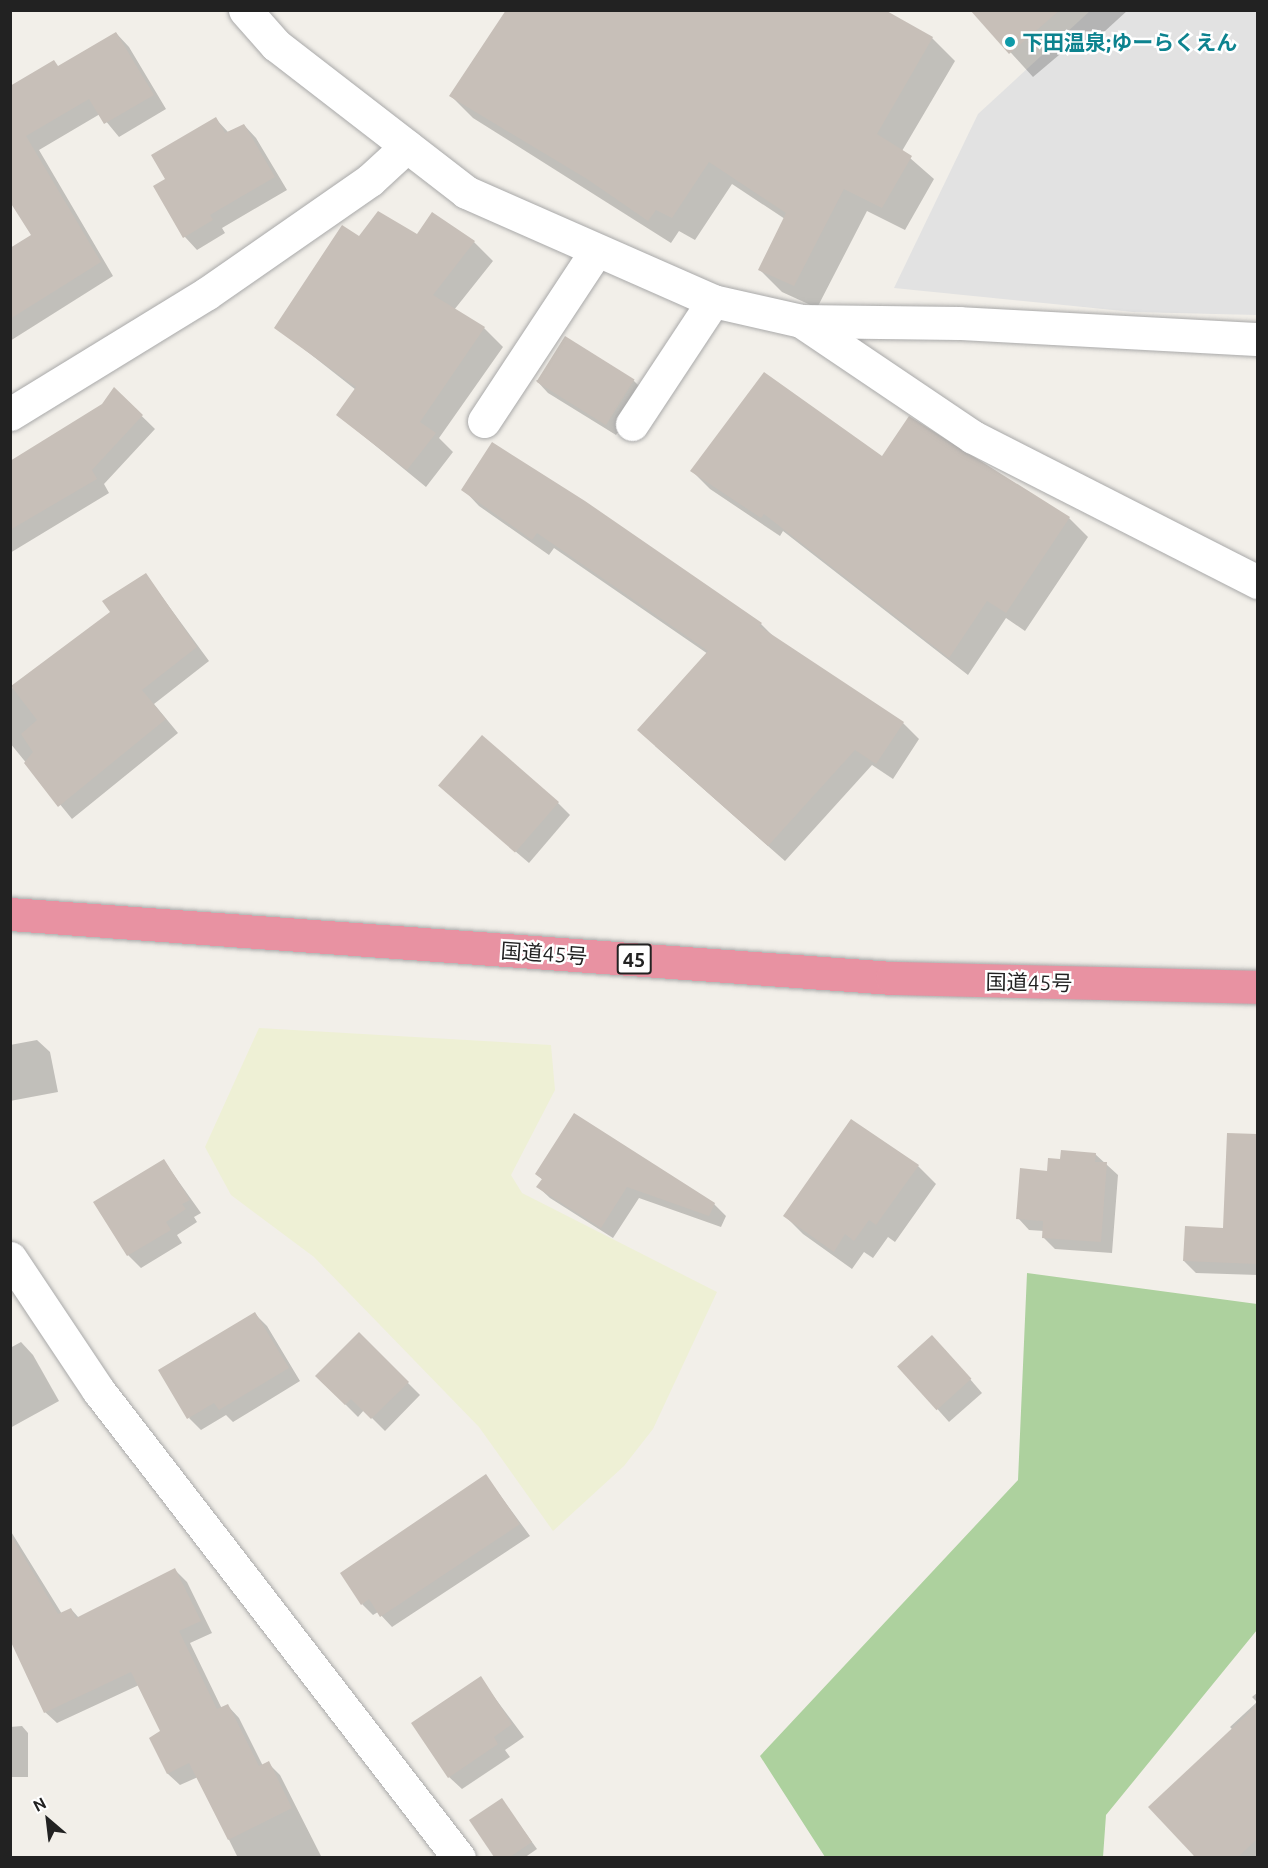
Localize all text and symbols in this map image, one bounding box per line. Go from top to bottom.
place label: 下田温泉;ゆーらくえん [1022,29,1237,55]
marker: 下田温泉;ゆーらくえん [1003,35,1017,49]
street label: 国道45号 [500,937,588,969]
road number: 45 [616,942,652,976]
street label: 国道45号 [985,969,1073,995]
north arrow [18,1790,78,1850]
text: N [30,1793,49,1815]

